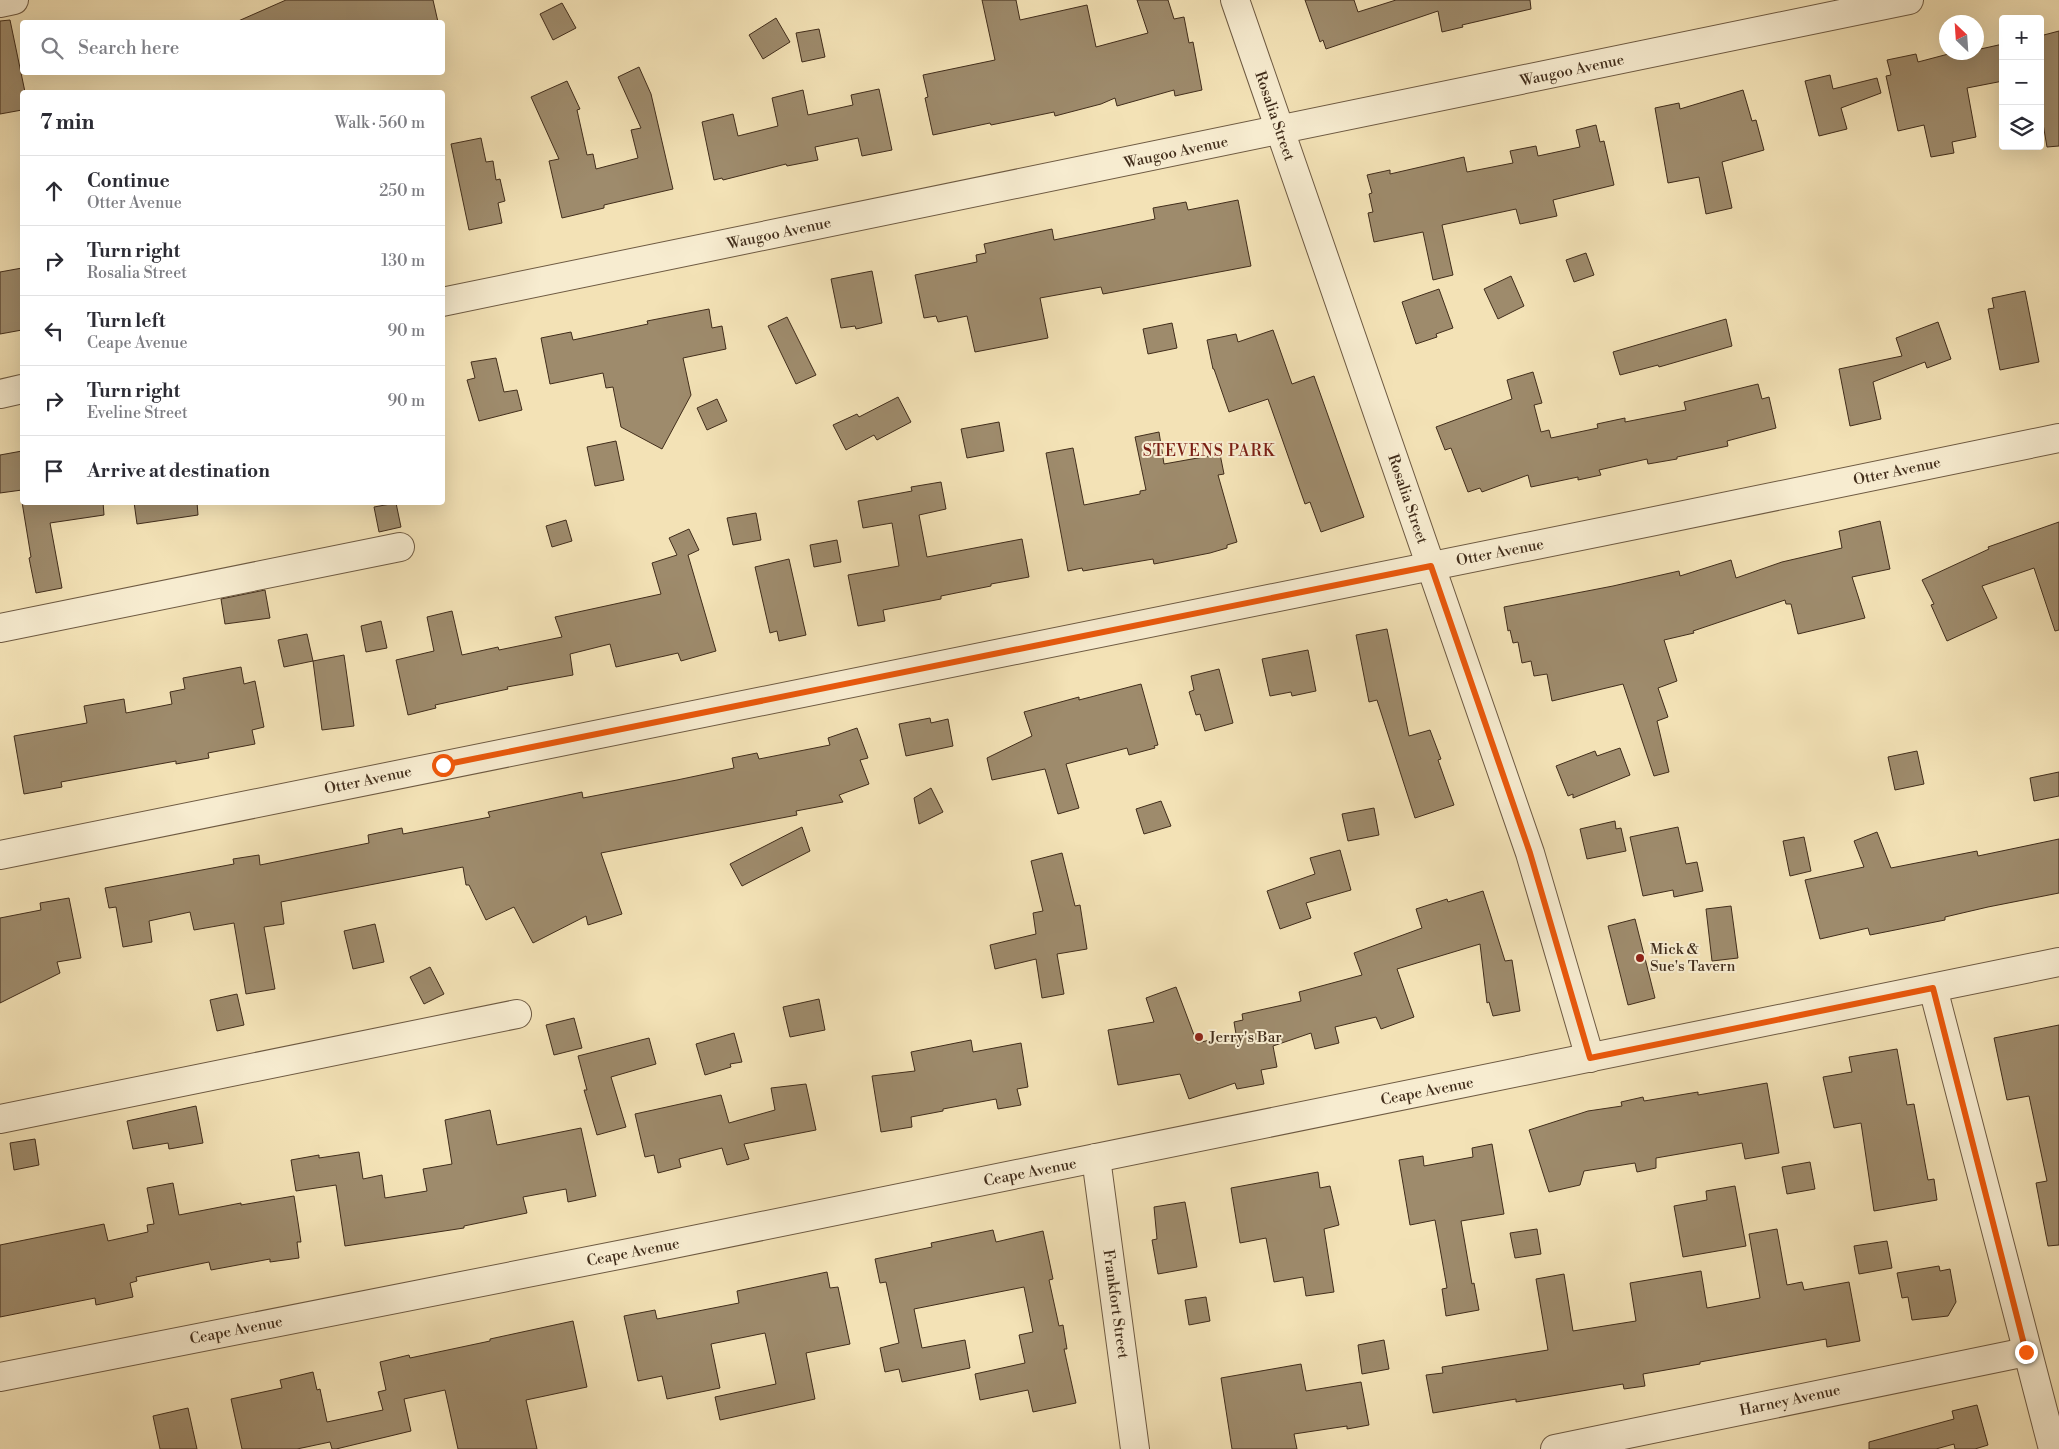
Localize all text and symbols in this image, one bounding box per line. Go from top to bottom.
north arrow [1939,15,1984,60]
map controls [1999,15,2044,150]
button: + [1999,15,2044,60]
search box [20,20,445,75]
icon: search [38,34,66,62]
text: Search here [78,36,179,60]
street label: Waugoo Avenue [1517,50,1626,91]
button: − [1999,60,2044,105]
street label: Rosalia Street [1250,69,1299,164]
button: layers [1999,105,2044,150]
text: 7 min [40,110,94,136]
text: Walk · 560 m [335,113,425,133]
street label: Waugoo Avenue [1121,132,1230,173]
text: Continue [87,169,170,193]
icon: ahead [40,177,68,205]
text: 250 m [379,181,425,201]
text: Otter Avenue [87,193,182,213]
street label: Waugoo Avenue [724,213,833,254]
text: Turn right [87,239,180,263]
icon: right [40,247,68,275]
text: 130 m [381,251,425,271]
text: Rosalia Street [87,263,187,283]
text: Turn left [87,309,166,333]
icon: left [40,317,68,345]
text: 90 m [387,321,425,341]
text: Ceape Avenue [87,333,188,353]
text: Turn right [87,379,180,403]
icon: right [40,387,68,415]
text: 90 m [387,391,425,411]
text: Eveline Street [87,403,188,423]
district label: STEVENS PARK [1143,441,1276,461]
street label: Rosalia Street [1383,452,1432,547]
street label: Otter Avenue [1852,453,1943,490]
icon: arrive [40,457,68,485]
text: Arrive at destination [87,459,270,483]
street label: Otter Avenue [1455,535,1546,570]
route start [432,754,455,777]
street label: Otter Avenue [323,762,414,799]
place label: Mick & Sue's Tavern [1650,940,1735,976]
marker: Mick & Sue's Tavern [1634,952,1646,964]
place label: Jerry's Bar [1208,1028,1282,1047]
marker: Jerry's Bar [1193,1031,1205,1043]
street label: Ceape Avenue [1379,1073,1475,1110]
street label: Ceape Avenue [982,1154,1078,1191]
street label: Ceape Avenue [585,1234,681,1271]
street label: Frankfort Street [1098,1248,1133,1361]
street label: Ceape Avenue [188,1312,284,1349]
route end [2015,1341,2038,1364]
street label: Harney Avenue [1738,1381,1842,1420]

